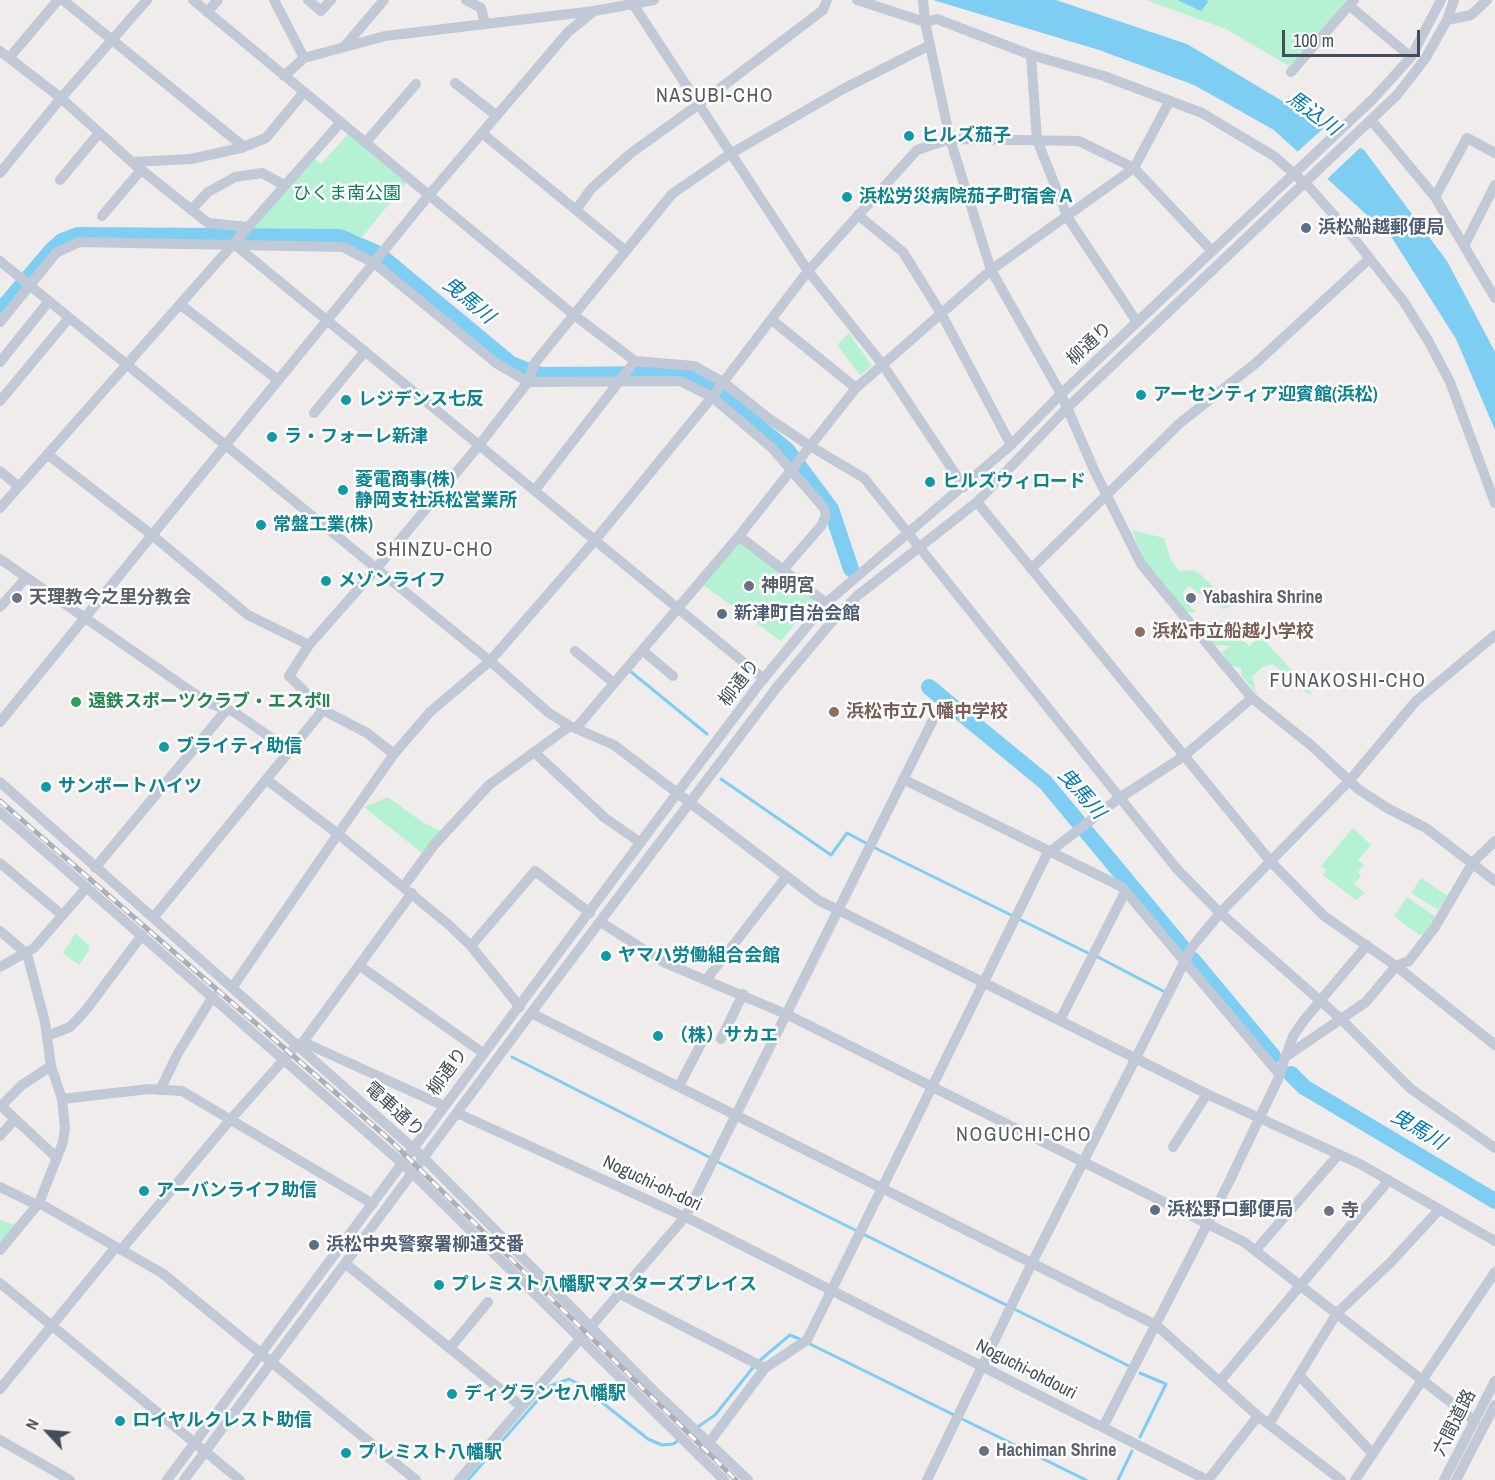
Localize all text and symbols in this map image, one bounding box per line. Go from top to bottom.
scale bar [1285,18,1423,56]
text: 100 m [1293,28,1334,53]
district label: NASUBI-CHO [656,85,774,109]
water label: 馬込川 [1282,87,1344,141]
place label: ヒルズ茄子 [921,125,1011,147]
marker: ヒルズ茄子 [902,129,916,143]
park label: ひくま南公園 [293,183,401,205]
place label: 浜松労災病院茄子町宿舎Ａ [859,186,1075,208]
marker: 浜松労災病院茄子町宿舎Ａ [840,190,854,204]
place label: 浜松船越郵便局 [1318,217,1444,239]
marker: 浜松船越郵便局 [1299,221,1313,235]
water label: 曳馬川 [437,273,499,329]
street label: 柳通り [1063,318,1117,370]
place label: アーセンティア迎賓館(浜松) [1153,384,1378,406]
marker: アーセンティア迎賓館(浜松) [1134,388,1148,402]
place label: レジデンス七反 [358,389,484,411]
marker: レジデンス七反 [339,393,353,407]
place label: ラ・フォーレ新津 [284,426,428,448]
marker: ラ・フォーレ新津 [265,430,279,444]
place label: 菱電商事(株) 静岡支社浜松営業所 [355,469,517,512]
place label: ヒルズウィロード [942,471,1086,493]
marker: ヒルズウィロード [923,475,937,489]
marker: 菱電商事(株) 静岡支社浜松営業所 [336,483,350,497]
place label: 常盤工業(株) [273,514,373,536]
marker: 常盤工業(株) [254,518,268,532]
district label: SHINZU-CHO [376,539,494,563]
place label: メゾンライフ [338,570,446,592]
marker: メゾンライフ [319,574,333,588]
place label: 神明宮 [761,575,815,597]
marker: 神明宮 [742,579,756,593]
place label: 天理教今之里分教会 [29,587,191,609]
place label: Yabashira Shrine [1203,587,1323,609]
marker: 天理教今之里分教会 [10,591,24,605]
marker: Yabashira Shrine [1184,591,1198,605]
place label: 新津町自治会館 [734,603,860,625]
marker: 新津町自治会館 [715,607,729,621]
place label: 浜松市立船越小学校 [1152,621,1314,643]
marker: 浜松市立船越小学校 [1133,625,1147,639]
street label: 柳通り [715,655,765,711]
district label: FUNAKOSHI-CHO [1269,670,1427,694]
place label: 遠鉄スポーツクラブ・エスポII [88,691,330,713]
marker: 遠鉄スポーツクラブ・エスポII [69,695,83,709]
place label: 浜松市立八幡中学校 [846,701,1008,723]
marker: 浜松市立八幡中学校 [827,705,841,719]
place label: ブライティ助信 [176,736,302,758]
marker: ブライティ助信 [157,740,171,754]
water label: 曳馬川 [1052,763,1110,825]
place label: サンポートハイツ [58,776,202,798]
marker: サンポートハイツ [39,780,53,794]
place label: ヤマハ労働組合会館 [618,945,780,967]
marker: ヤマハ労働組合会館 [599,949,613,963]
place label: （株）サカエ [670,1025,778,1047]
marker: （株）サカエ [651,1029,665,1043]
street label: 柳通り [423,1044,473,1100]
street label: 電車通り [360,1078,428,1142]
water label: 曳馬川 [1386,1104,1450,1156]
district label: NOGUCHI-CHO [956,1124,1092,1148]
street label: Noguchi-oh-dori [599,1152,705,1216]
place label: アーバンライフ助信 [156,1180,317,1202]
marker: アーバンライフ助信 [137,1184,151,1198]
place label: 浜松野口郵便局 [1167,1199,1293,1221]
place label: 寺 [1341,1200,1359,1222]
marker: 浜松野口郵便局 [1148,1203,1162,1217]
marker: 寺 [1322,1204,1336,1218]
place label: 浜松中央警察署柳通交番 [326,1234,524,1256]
marker: 浜松中央警察署柳通交番 [307,1238,321,1252]
place label: プレミスト八幡駅マスターズプレイス [451,1274,757,1296]
marker: プレミスト八幡駅マスターズプレイス [432,1278,446,1292]
street label: Noguchi-ohdouri [972,1335,1080,1405]
place label: ディグランセ八幡駅 [464,1383,626,1405]
street label: 六間道路 [1429,1386,1481,1460]
marker: ディグランセ八幡駅 [445,1387,459,1401]
north arrow [18,1402,78,1462]
place label: ロイヤルクレスト助信 [132,1410,312,1432]
marker: ロイヤルクレスト助信 [113,1414,127,1428]
text: N [20,1415,44,1433]
place label: Hachiman Shrine [996,1440,1117,1462]
place label: プレミスト八幡駅 [358,1442,502,1464]
marker: Hachiman Shrine [977,1444,991,1458]
marker: プレミスト八幡駅 [339,1446,353,1460]

